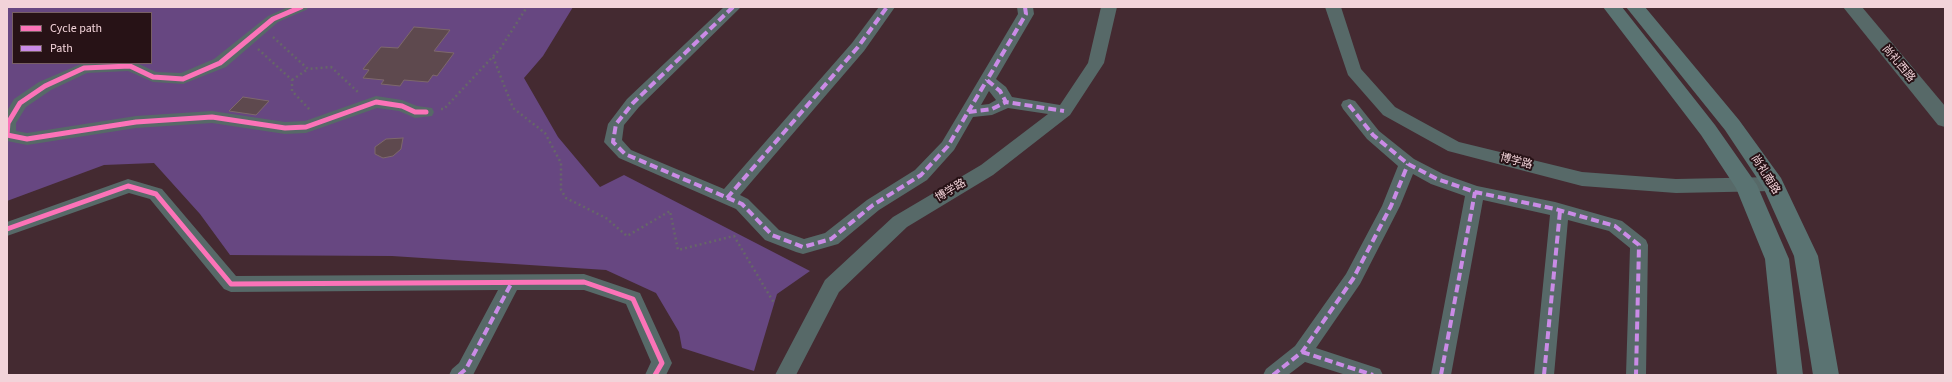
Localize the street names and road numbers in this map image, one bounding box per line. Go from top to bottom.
street label: 尚礼西路 [1879,43,1917,85]
street label: 博学路 [1498,152,1534,172]
street label: 尚礼南路 [1748,153,1782,197]
street label: 博学路 [933,177,969,205]

